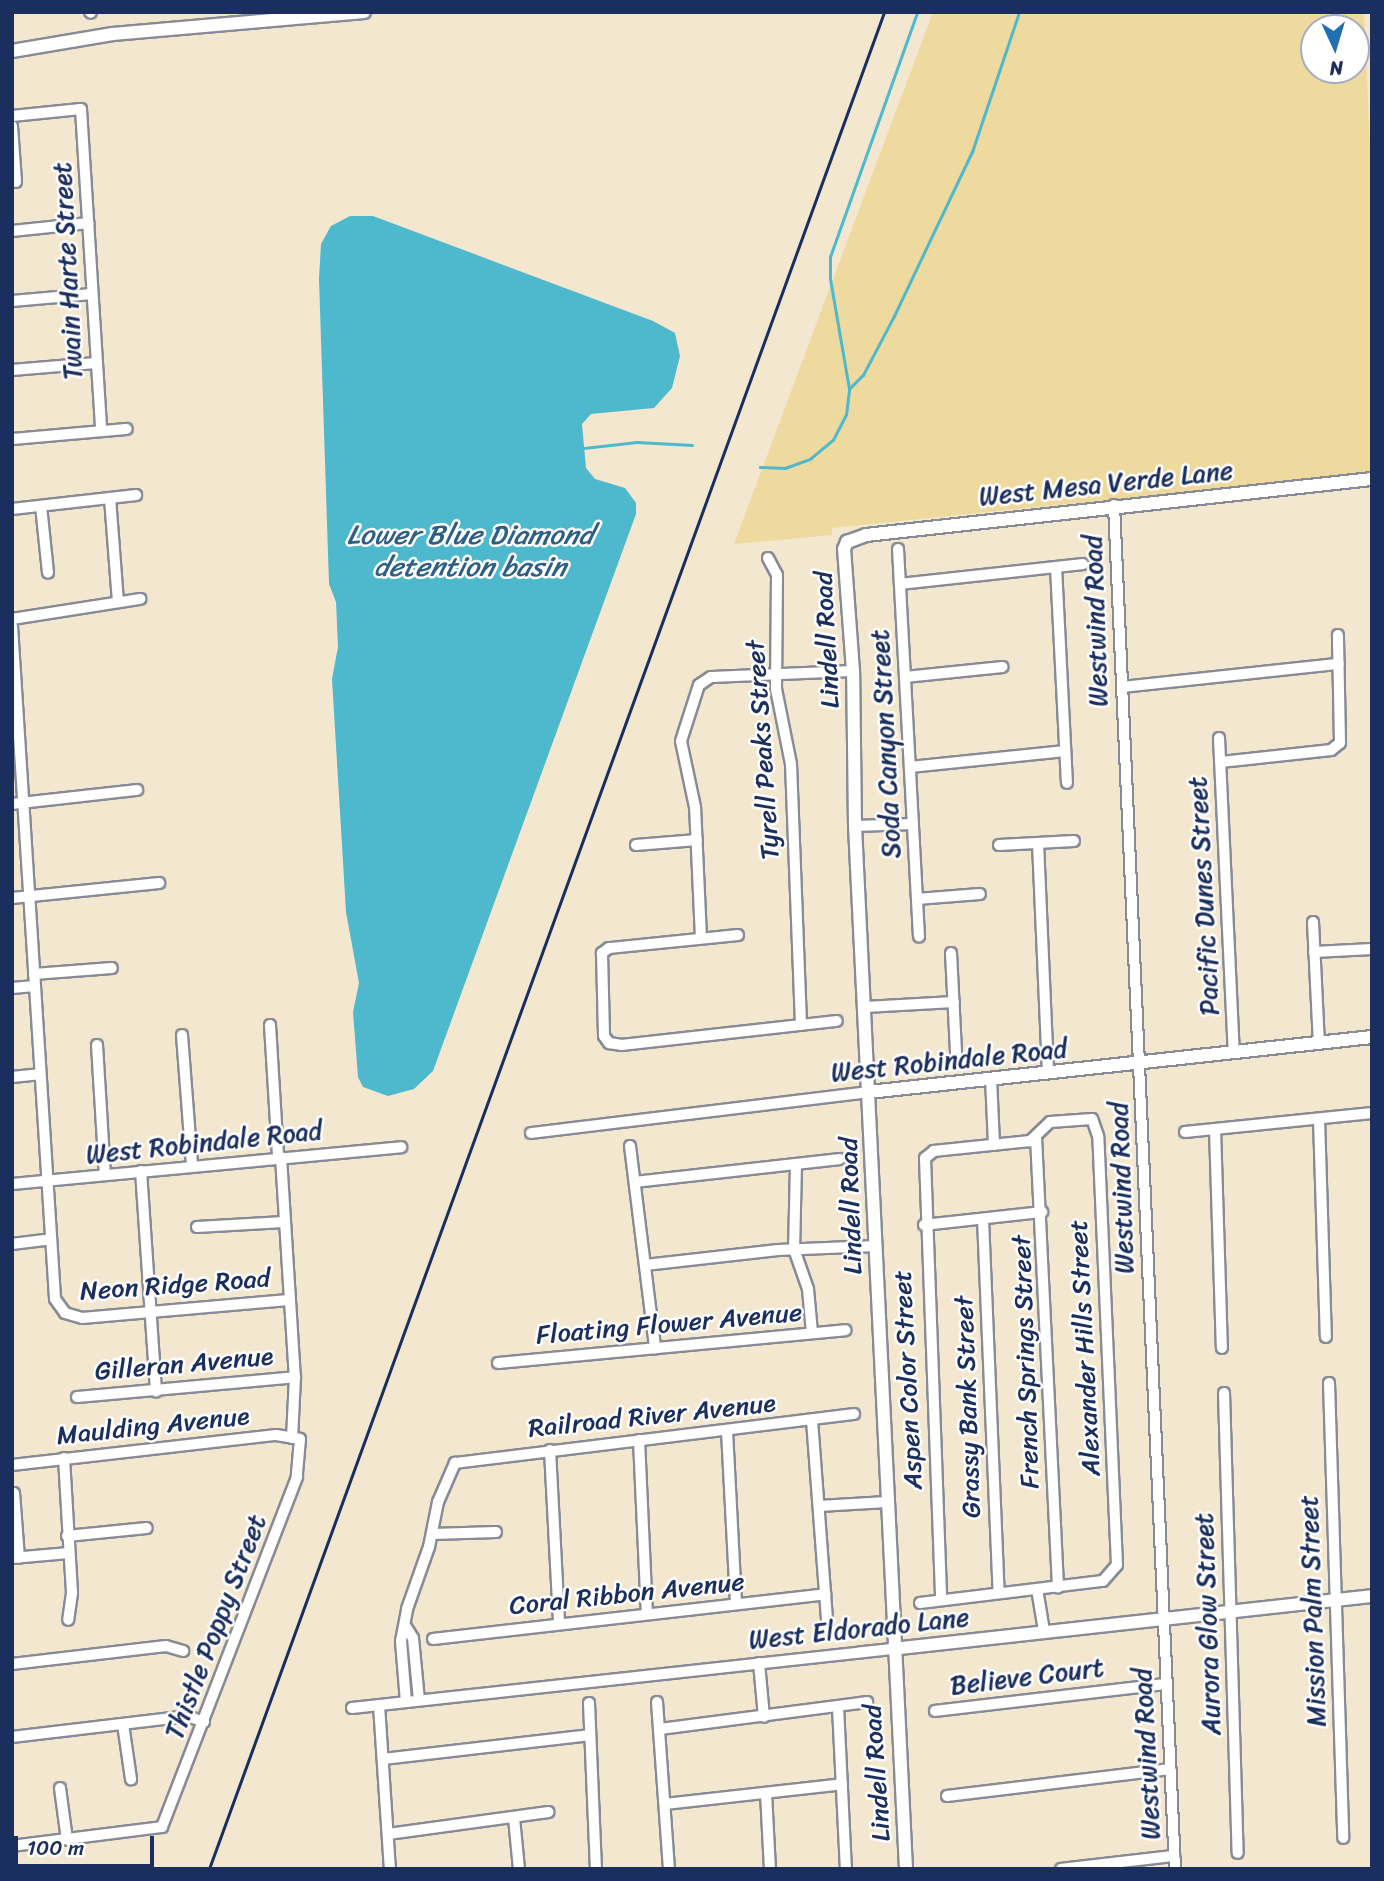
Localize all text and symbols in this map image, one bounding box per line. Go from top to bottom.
north arrow [1300,14,1370,84]
text: N [1329,52,1344,85]
street label: Twain Harte Street [47,160,89,382]
street label: West Mesa Verde Lane [978,455,1234,513]
water label: Lower Blue Diamond detention basin [347,518,593,584]
street label: Westwind Road [1077,534,1115,708]
street label: Lindell Road [808,570,846,710]
street label: Soda Canyon Street [864,629,908,859]
street label: Tyrell Peaks Street [740,638,786,862]
street label: Pacific Dunes Street [1182,776,1226,1016]
street label: West Robindale Road [829,1033,1069,1089]
street label: Westwind Road [1103,1101,1141,1275]
street label: West Robindale Road [84,1115,324,1171]
street label: Lindell Road [833,1137,869,1275]
street label: Alexander Hills Street [1063,1220,1107,1476]
street label: French Springs Street [1006,1234,1046,1490]
street label: Neon Ridge Road [79,1263,271,1307]
street label: Aspen Color Street [887,1269,929,1491]
street label: Grassy Bank Street [949,1295,987,1519]
street label: Floating Flower Avenue [535,1297,803,1351]
street label: Gilleran Avenue [93,1341,275,1387]
street label: Railroad River Avenue [526,1387,778,1445]
street label: Maulding Avenue [55,1400,251,1452]
street label: Mission Palm Street [1293,1495,1333,1727]
street label: Thistle Poppy Street [159,1511,273,1743]
street label: Aurora Glow Street [1189,1512,1227,1736]
street label: Coral Ribbon Avenue [508,1566,746,1622]
street label: West Eldorado Lane [747,1602,971,1656]
street label: Believe Court [948,1652,1106,1702]
street label: Westwind Road [1127,1667,1167,1841]
street label: Lindell Road [857,1703,897,1843]
scale bar [18,1822,158,1866]
text: 100 m [27,1829,84,1867]

